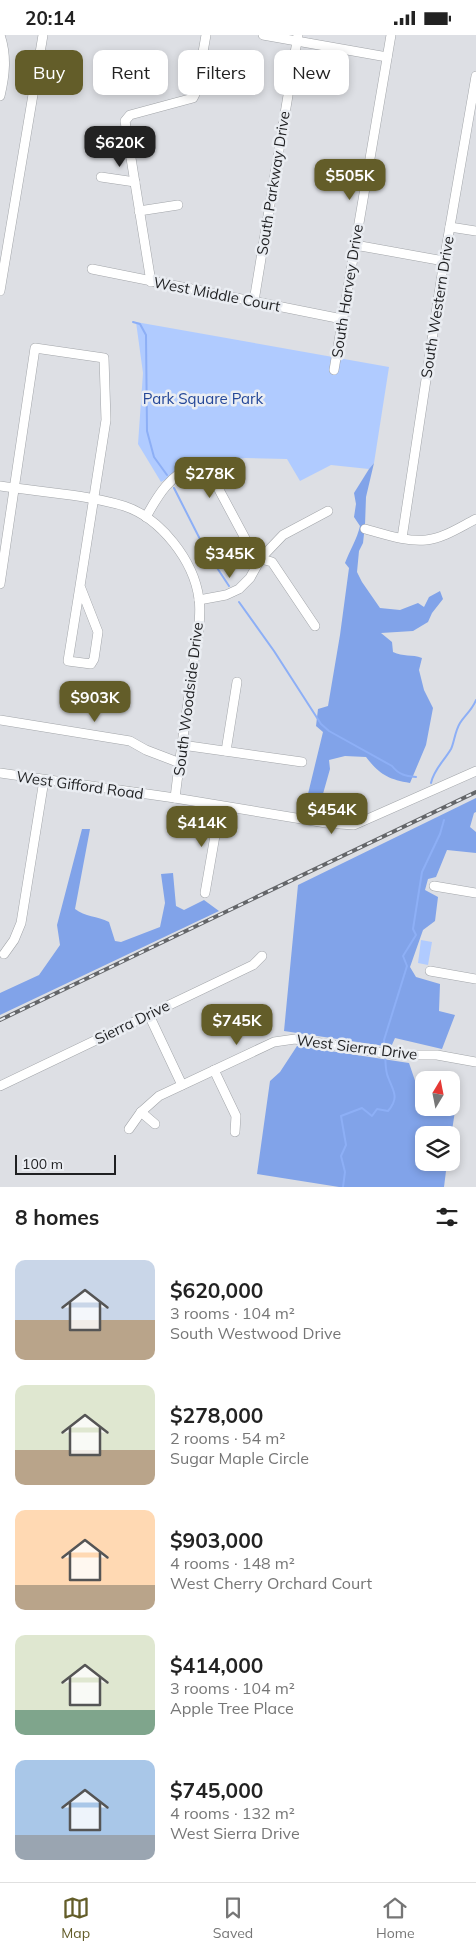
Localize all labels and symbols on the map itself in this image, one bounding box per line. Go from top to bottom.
street label: South Parkway Drive [252,110,294,256]
pin: $620K [85,125,155,168]
pin: $505K [315,159,385,201]
street label: South Harvey Drive [327,223,367,359]
street label: South Western Drive [416,235,458,379]
street label: West Middle Court [152,272,282,316]
park label: Park Square Park [143,389,264,408]
pin: $278K [175,457,245,499]
pin: $345K [195,537,265,579]
street label: South Woodside Drive [169,621,207,777]
pin: $903K [60,681,130,723]
street label: West Gifford Road [15,767,145,803]
pin: $454K [297,793,367,835]
pin: $414K [167,805,237,848]
street label: Sierra Drive [91,996,173,1048]
pin: $745K [202,1003,272,1046]
street label: West Sierra Drive [296,1030,418,1064]
north arrow [415,1071,460,1116]
scale bar [15,1152,116,1175]

